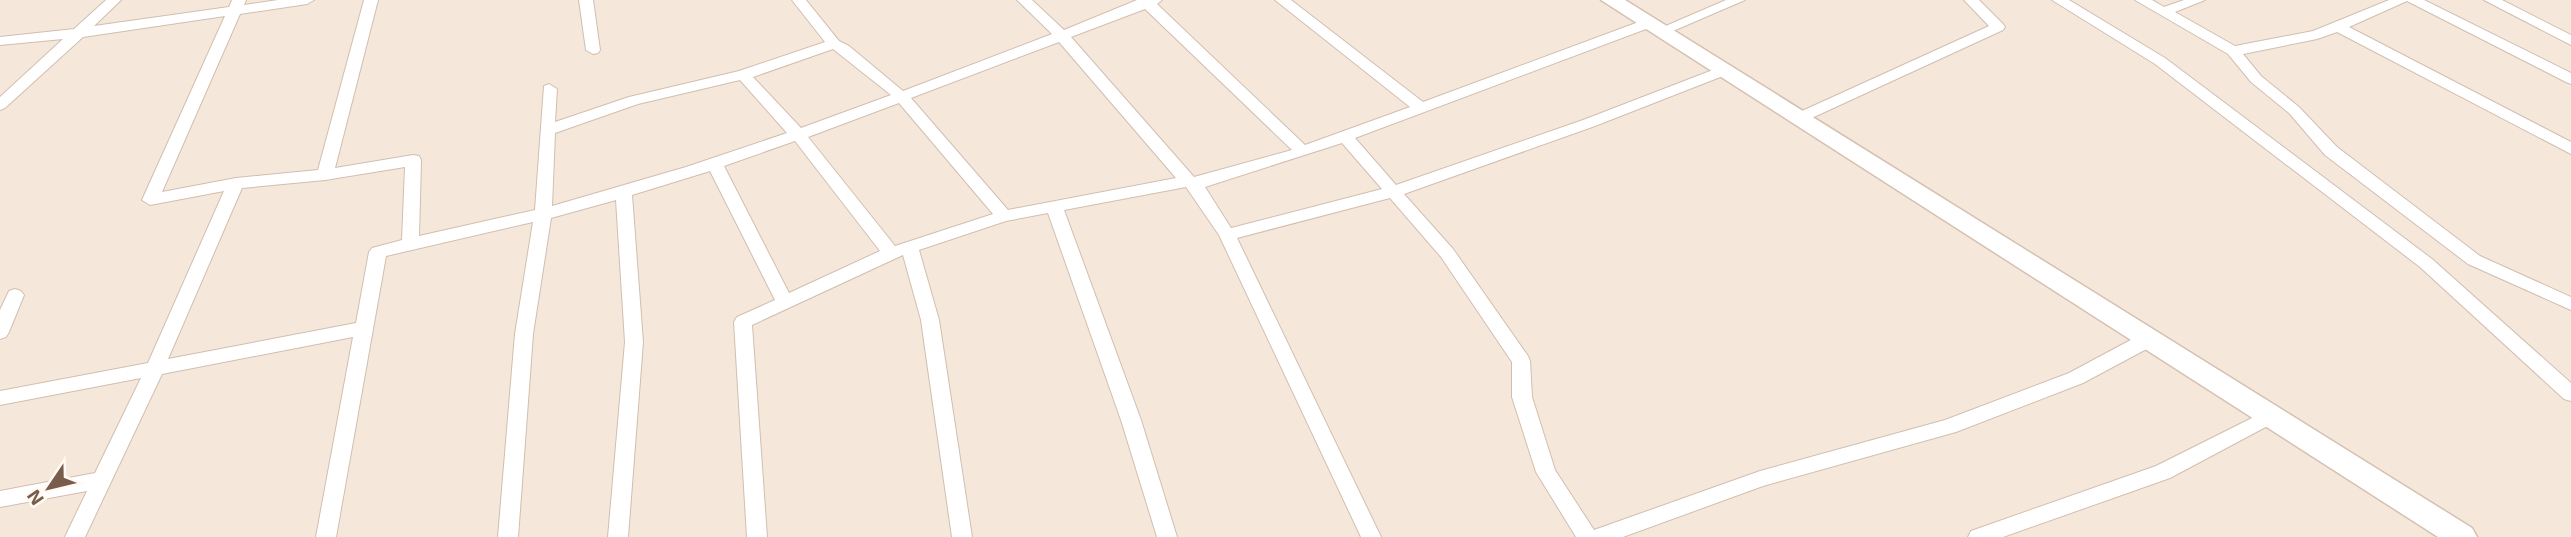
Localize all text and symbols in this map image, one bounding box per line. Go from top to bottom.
north arrow [14,453,84,523]
text: N [21,486,48,510]

